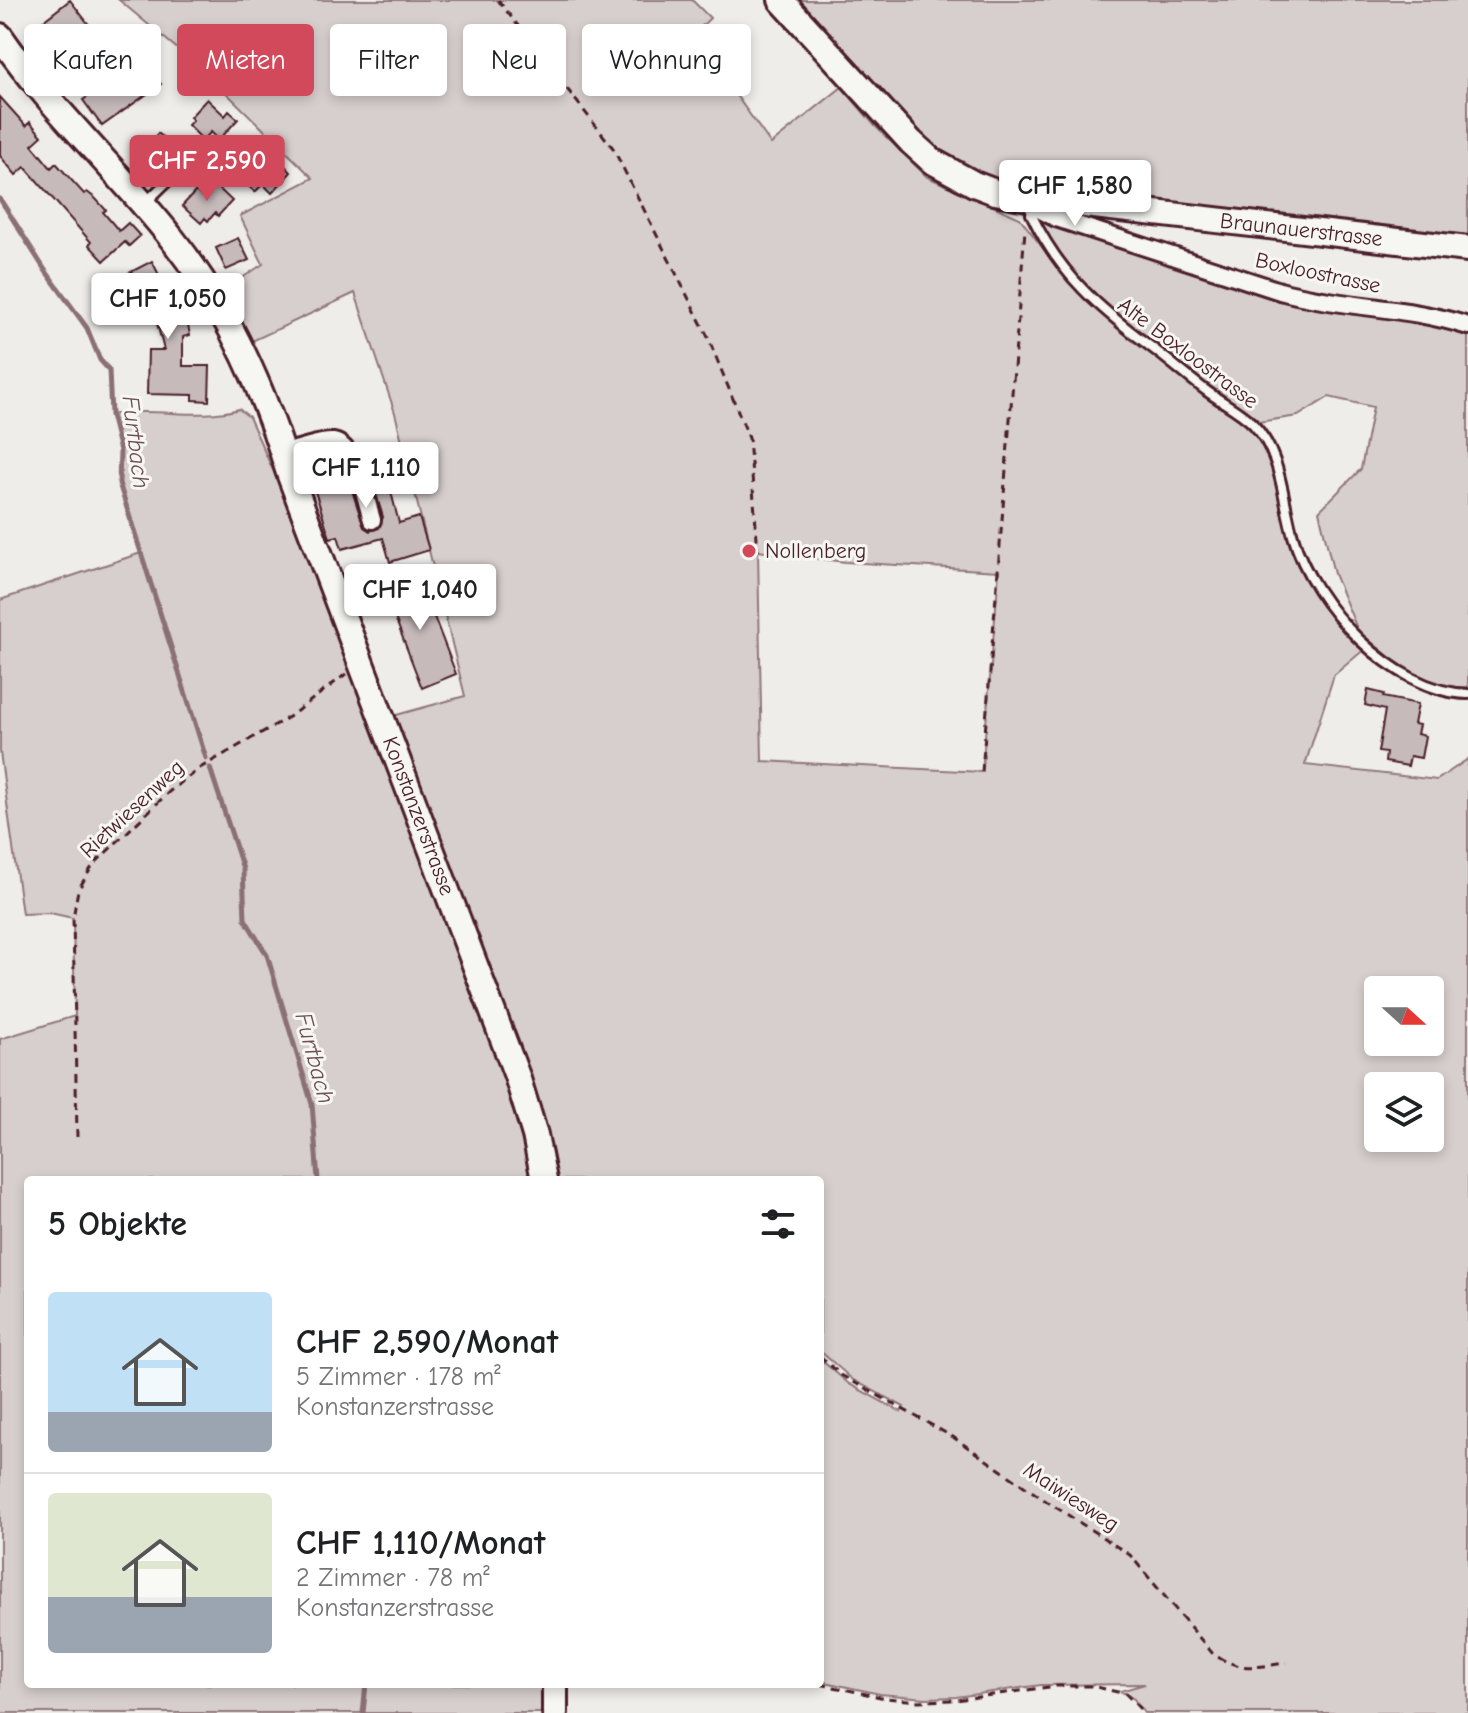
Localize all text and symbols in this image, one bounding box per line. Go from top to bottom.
chip: Kaufen [24,24,161,96]
chip: Mieten [177,24,314,96]
chip: Filter [330,24,447,96]
chip: Neu [463,24,566,96]
chip: Wohnung [582,24,751,96]
pin: CHF 2,590 [115,135,299,203]
text: CHF 2,590 [148,146,266,176]
pin: CHF 1,580 [983,160,1167,228]
text: CHF 1,580 [1017,171,1133,201]
street label: Braunauerstrasse [1219,208,1384,252]
street label: Boxloostrasse [1253,247,1383,299]
pin: CHF 1,050 [76,273,260,341]
text: CHF 1,050 [109,284,227,314]
street label: Alte Boxloostrasse [1113,292,1263,414]
water label: Furtbach [116,394,156,490]
pin: CHF 1,110 [274,442,458,510]
text: CHF 1,110 [311,453,421,483]
place label: Nollenberg [765,538,866,564]
marker: Nollenberg [740,542,758,560]
pin: CHF 1,040 [328,564,512,632]
text: CHF 1,040 [362,575,478,605]
street label: Konstanzerstrasse [377,733,460,899]
street label: Rietwiesenweg [75,754,189,864]
north arrow [1364,976,1444,1056]
map controls [1364,976,1444,1152]
water label: Furtbach [289,1009,341,1107]
button: layers [1364,1072,1444,1152]
icon: filters [756,1202,800,1246]
text: 5 Objekte [48,1204,187,1244]
text: CHF 2,590/Monat [296,1322,558,1362]
icon: home [112,1324,208,1420]
text: 5 Zimmer · 178 m² [296,1362,501,1392]
text: Konstanzerstrasse [296,1392,494,1422]
street label: Maiwiesweg [1018,1457,1124,1537]
text: CHF 1,110/Monat [296,1523,545,1563]
icon: home [112,1525,208,1621]
text: 2 Zimmer · 78 m² [296,1563,490,1593]
text: Konstanzerstrasse [296,1593,494,1623]

